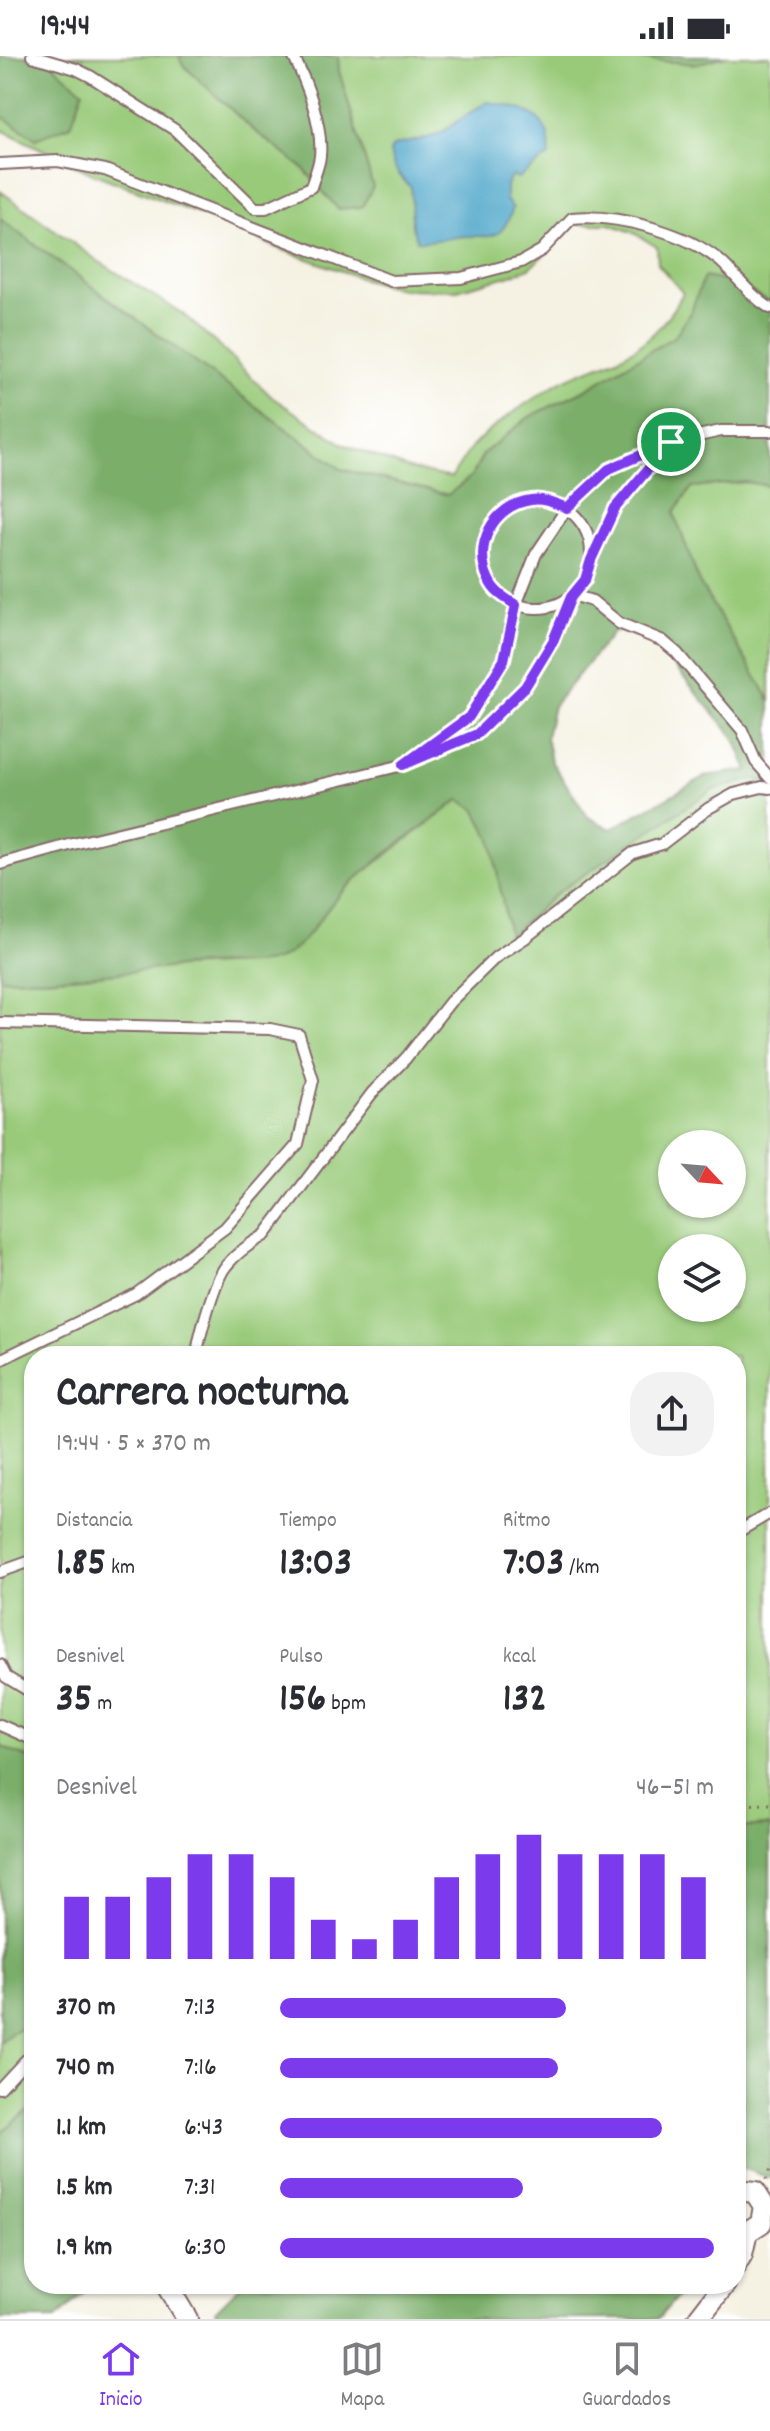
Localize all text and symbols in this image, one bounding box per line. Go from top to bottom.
text: 19:44 [40,7,90,50]
pin [637,408,705,476]
icon: arrive [649,420,693,464]
north arrow [658,1130,746,1218]
map controls [658,1130,746,1322]
button: layers [658,1234,746,1322]
text: Carrera nocturna [56,1364,348,1427]
button: share [630,1372,714,1456]
text: 19:44 · 5 × 370 m [56,1426,211,1463]
text: Distancia [56,1506,132,1537]
text: Tiempo [279,1506,337,1537]
text: Ritmo [503,1506,550,1537]
text: 1.85 [56,1537,106,1594]
text: 13:03 [279,1537,352,1594]
text: 7:03 [503,1537,564,1594]
text: km [106,1553,135,1584]
text: /km [564,1553,600,1584]
text: Desnivel [56,1642,125,1673]
text: Pulso [279,1642,323,1673]
text: kcal [503,1642,536,1673]
text: 35 [56,1673,92,1730]
text: 156 [279,1673,326,1730]
text: 132 [503,1673,547,1730]
text: m [92,1689,112,1720]
text: bpm [326,1689,366,1720]
text: Desnivel [56,1770,137,1807]
text: 46–51 m [636,1770,714,1807]
text: 370 m [56,1990,116,2027]
text: 7:13 [184,1990,216,2027]
text: 740 m [56,2050,115,2087]
text: 7:16 [184,2050,217,2087]
text: 1.1 km [56,2110,106,2147]
text: 6:43 [184,2110,223,2147]
text: 1.5 km [56,2170,113,2207]
text: 7:31 [184,2170,216,2207]
text: 1.9 km [56,2230,112,2267]
text: 6:30 [184,2230,227,2267]
tab: Inicio [99,2337,143,2416]
tab: Mapa [340,2337,384,2416]
tab: Guardados [582,2337,671,2416]

